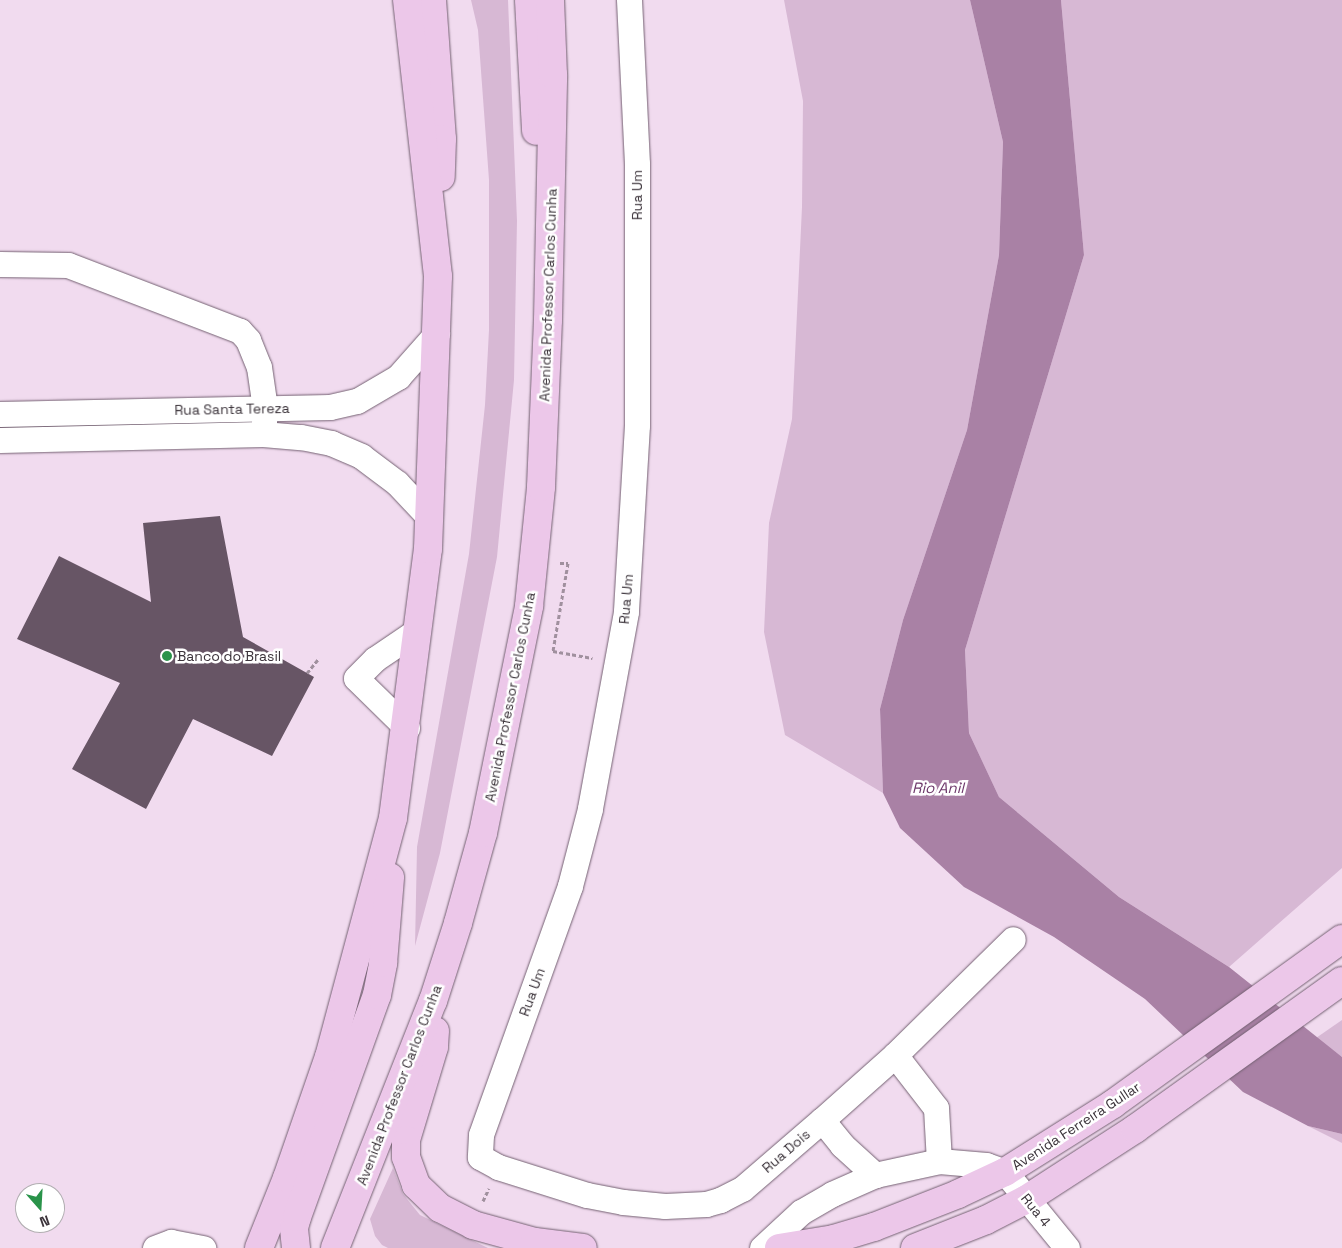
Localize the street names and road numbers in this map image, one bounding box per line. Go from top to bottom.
street label: Rua Um [629,170,645,220]
street label: Avenida Professor Carlos Cunha [536,188,560,402]
street label: Rua Santa Tereza [174,400,290,418]
street label: Rua Um [615,573,637,625]
street label: Avenida Professor Carlos Cunha [481,591,539,803]
street label: Rua Um [515,965,549,1019]
street label: Avenida Professor Carlos Cunha [353,982,445,1188]
street label: Avenida Ferreira Gullar [1009,1078,1143,1174]
street label: Rua Dois [759,1126,813,1176]
street label: Rua 4 [1018,1190,1054,1230]

